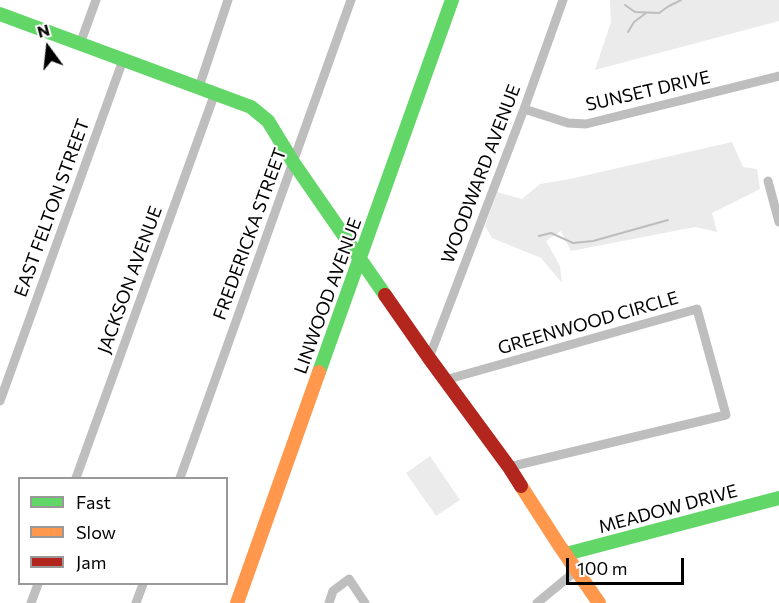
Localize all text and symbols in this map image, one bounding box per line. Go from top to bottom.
north arrow [18,18,78,78]
text: N [35,19,51,41]
street label: SUNSET DRIVE [584,66,712,116]
street label: WOODWARD AVENUE [437,81,525,267]
street label: EAST FELTON STREET [10,116,94,300]
street label: FREDERICKA STREET [209,145,291,323]
street label: JACKSON AVENUE [93,203,167,357]
street label: LINWOOD AVENUE [290,215,366,377]
street label: GREENWOOD CIRCLE [495,287,681,359]
legend [18,477,228,585]
street label: MEADOW DRIVE [596,480,740,538]
text: Fast [76,491,111,513]
text: Slow [76,521,116,543]
scale bar [569,546,688,584]
text: Jam [76,551,106,573]
text: 100 m [577,557,627,579]

